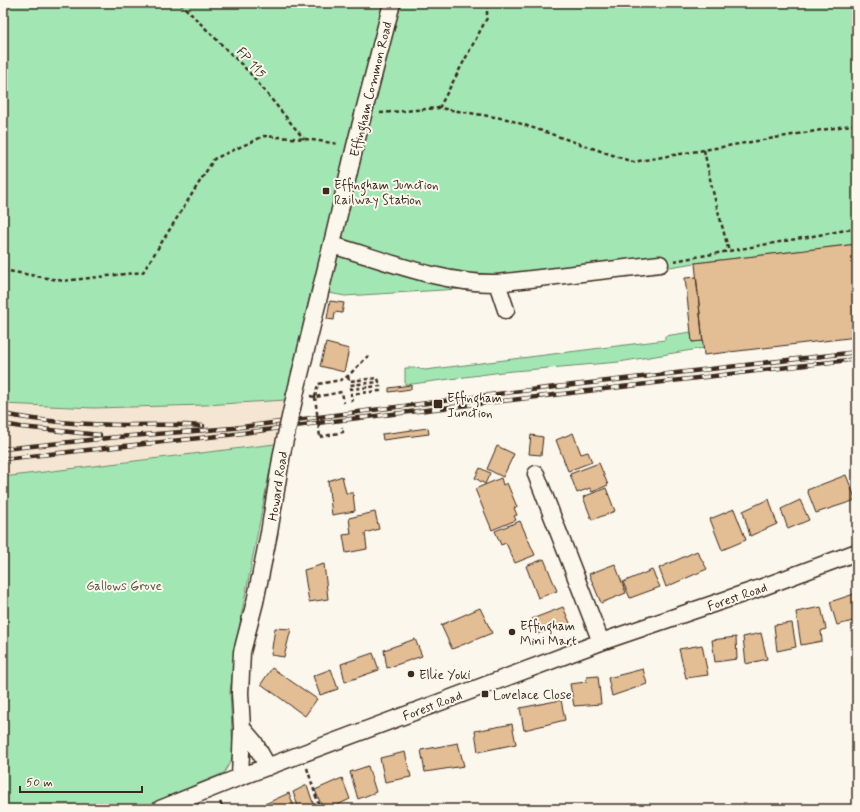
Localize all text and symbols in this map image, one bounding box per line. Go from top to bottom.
street label: Effingham Common Road [346,20,398,159]
street label: FP 115 [232,44,270,82]
place label: Effingham Junction Railway Station [334,177,439,209]
marker: Effingham Junction Railway Station [321,186,331,196]
place label: Effingham Junction [447,390,502,422]
marker: Effingham Junction [432,398,444,410]
street label: Howard Road [265,450,292,522]
park label: Gallows Grove [86,578,162,595]
street label: Forest Road [705,579,770,616]
place label: Effingham Mini Mart [520,618,577,650]
marker: Effingham Mini Mart [507,627,517,637]
place label: Ellie Yoki [419,667,471,684]
marker: Ellie Yoki [406,669,416,679]
street label: Forest Road [400,687,465,725]
place label: Lovelace Close [493,687,572,704]
marker: Lovelace Close [480,689,490,699]
scale bar [20,768,142,794]
text: 50 m [26,775,53,791]

